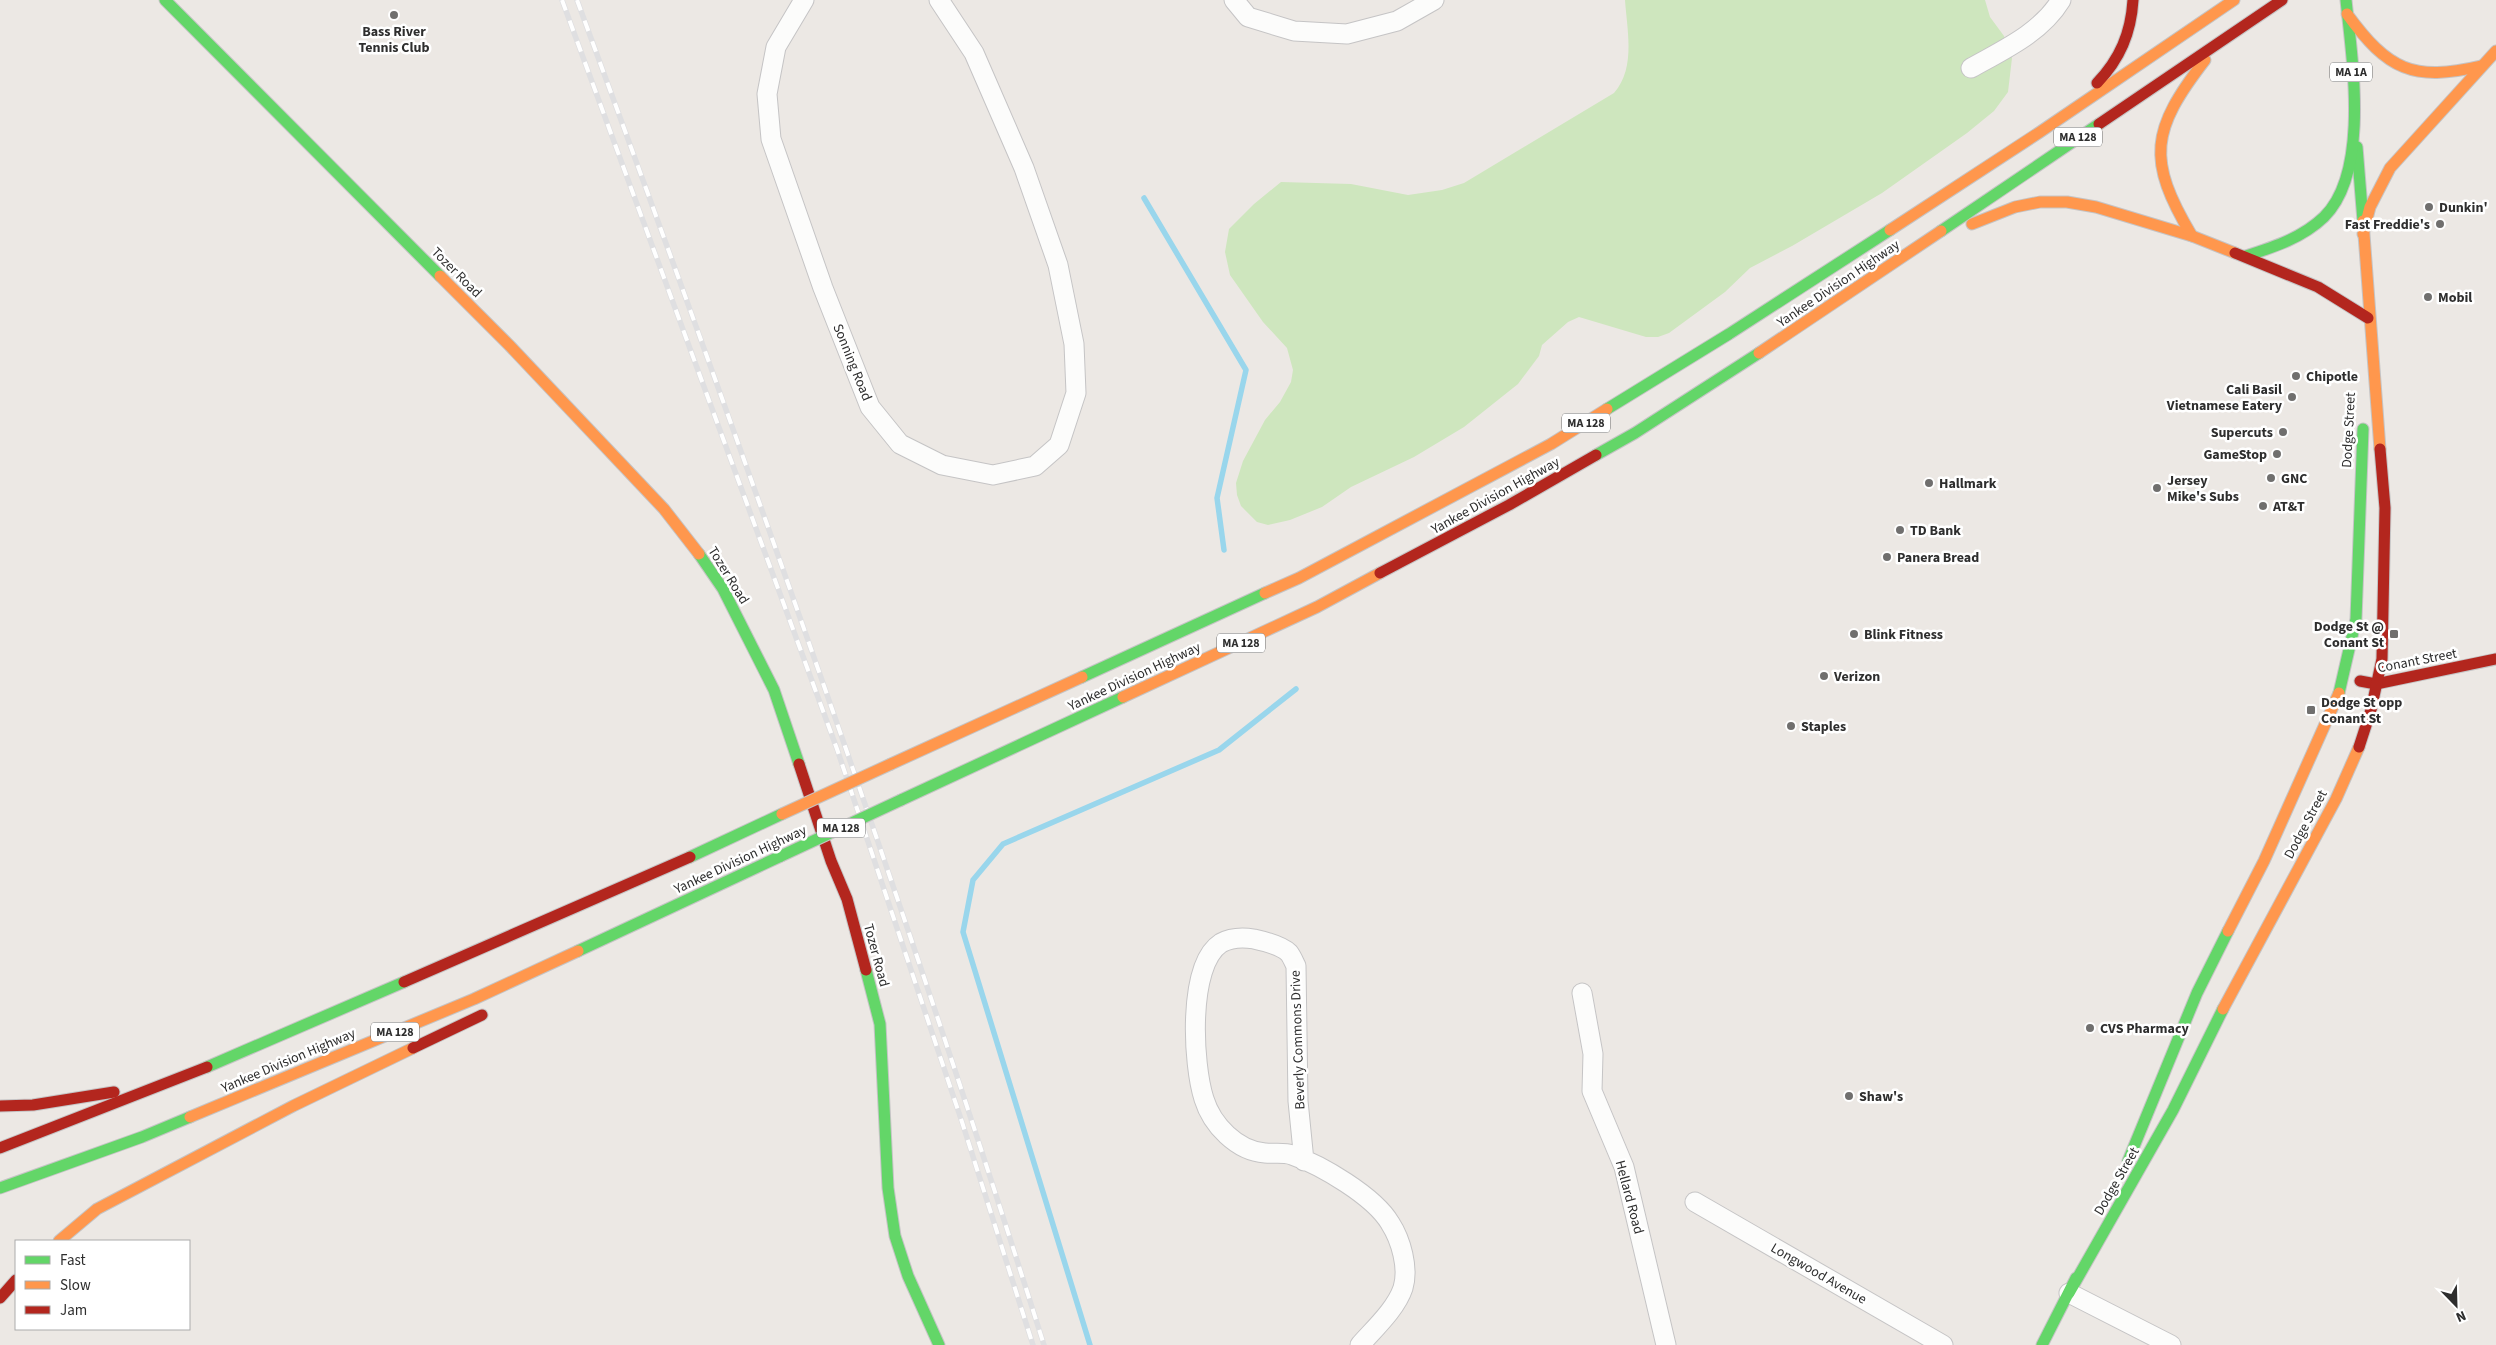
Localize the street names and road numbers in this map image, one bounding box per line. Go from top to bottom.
road number: MA 1A [2330,62,2372,82]
road number: MA 128 [2054,128,2102,146]
street label: Yankee Division Highway [1772,235,1904,333]
street label: Tozer Road [426,243,486,303]
street label: Sonning Road [828,321,877,404]
street label: Dodge Street [2337,391,2361,468]
road number: MA 128 [1562,413,1610,432]
street label: Yankee Division Highway [1427,452,1564,540]
street label: Tozer Road [703,543,754,608]
road number: MA 128 [1217,634,1265,652]
street label: Yankee Division Highway [1064,637,1204,717]
street label: Conant Street [2376,643,2459,678]
street label: Dodge Street [2279,786,2333,863]
road number: MA 128 [817,818,865,838]
street label: Yankee Division Highway [670,820,810,900]
street label: Tozer Road [858,921,894,989]
street label: Beverly Commons Drive [1286,970,1310,1110]
road number: MA 128 [371,1022,419,1042]
street label: Yankee Division Highway [217,1023,359,1099]
street label: Dodge Street [2089,1144,2145,1219]
street label: Hellard Road [1610,1158,1648,1236]
street label: Longwood Avenue [1767,1238,1870,1310]

